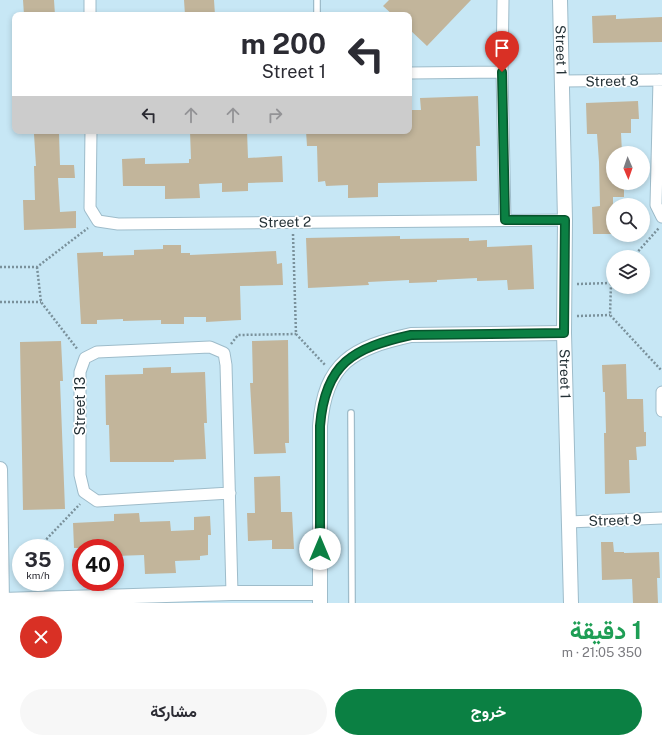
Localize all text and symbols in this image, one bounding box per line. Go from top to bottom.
street label: Street 1 [553,25,570,75]
text: 200 m [241,27,326,60]
icon: left [340,28,392,80]
pin [485,31,519,72]
icon: arrive [491,37,513,59]
text: Street 1 [262,61,326,82]
street label: Street 8 [585,73,639,89]
icon: left [138,104,160,126]
icon: ahead [180,104,202,126]
icon: ahead [222,104,244,126]
icon: right [264,104,286,126]
north arrow [606,146,650,190]
map controls [606,146,650,294]
button: search [606,198,650,242]
street label: Street 2 [259,214,311,230]
button: layers [606,250,650,294]
street label: Street 1 [556,349,574,399]
street label: Street 13 [72,376,88,435]
street label: Street 9 [588,511,642,529]
position arrow [299,528,341,570]
speed limit sign: 40 [72,539,124,591]
text: 35 [25,548,51,572]
text: km/h [26,569,50,581]
button: close [20,616,62,658]
text: 1 دقيقة [570,616,642,644]
text: 350 m · 21:05 [562,645,642,660]
button: مشاركة [20,689,327,735]
button: خروج [335,689,642,735]

